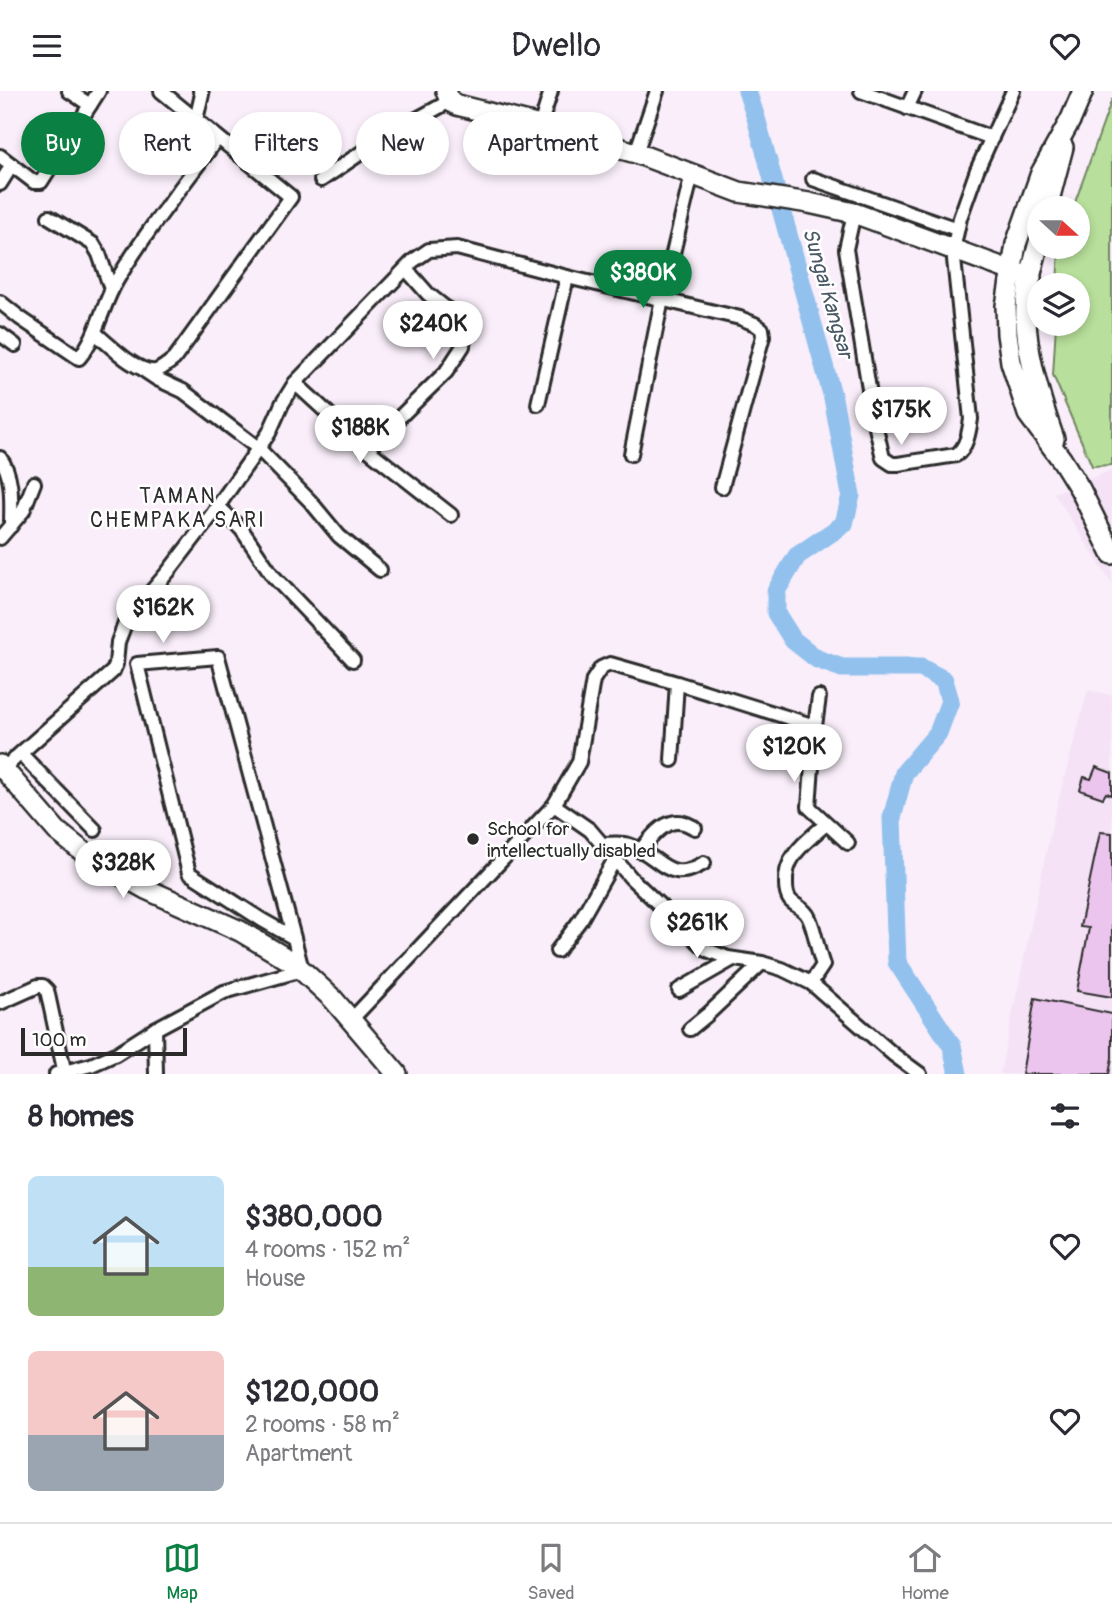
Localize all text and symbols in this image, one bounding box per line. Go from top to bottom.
text: Dwello [511,26,601,66]
icon: menu [28,27,66,65]
icon: heart [1046,27,1084,65]
chip: Buy [21,112,105,175]
chip: Rent [119,112,215,175]
chip: Filters [229,112,342,175]
chip: New [356,112,449,175]
chip: Apartment [463,112,623,175]
north arrow [1027,196,1090,259]
map controls [1027,196,1090,336]
water label: Sungai Kangsar [796,225,860,364]
pin: $380K [594,251,692,310]
text: $380K [610,258,676,287]
button: layers [1027,273,1090,336]
pin: $240K [384,301,482,361]
text: $240K [399,309,467,338]
pin: $175K [852,387,950,447]
text: $175K [871,395,931,424]
pin: $188K [311,405,409,465]
text: $188K [331,413,389,442]
district label: TAMAN CHEMPAKA SARI [90,483,266,534]
pin: $162K [114,585,212,645]
text: $162K [132,593,194,622]
pin: $120K [745,725,843,784]
text: $120K [762,732,826,761]
place label: School for intellectually disabled [487,817,656,863]
marker: School for intellectually disabled [465,831,481,847]
pin: $328K [74,841,172,900]
text: $328K [91,848,155,877]
pin: $261K [648,901,746,960]
text: $261K [666,908,728,937]
scale bar [21,1025,187,1057]
text: 100 m [32,1028,86,1052]
icon: filters [1046,1097,1084,1135]
text: 8 homes [28,1098,134,1135]
text: $380,000 [245,1198,383,1235]
icon: home [84,1204,168,1288]
icon: heart [1046,1227,1084,1265]
text: 4 rooms · 152 m² [245,1235,411,1264]
text: House [245,1264,305,1293]
text: $120,000 [245,1373,379,1410]
icon: home [84,1379,168,1463]
icon: heart [1046,1402,1084,1440]
text: 2 rooms · 58 m² [245,1410,400,1439]
text: Apartment [245,1439,352,1468]
tab: Map [163,1539,201,1605]
tab: Saved [527,1539,575,1605]
tab: Home [901,1539,949,1605]

